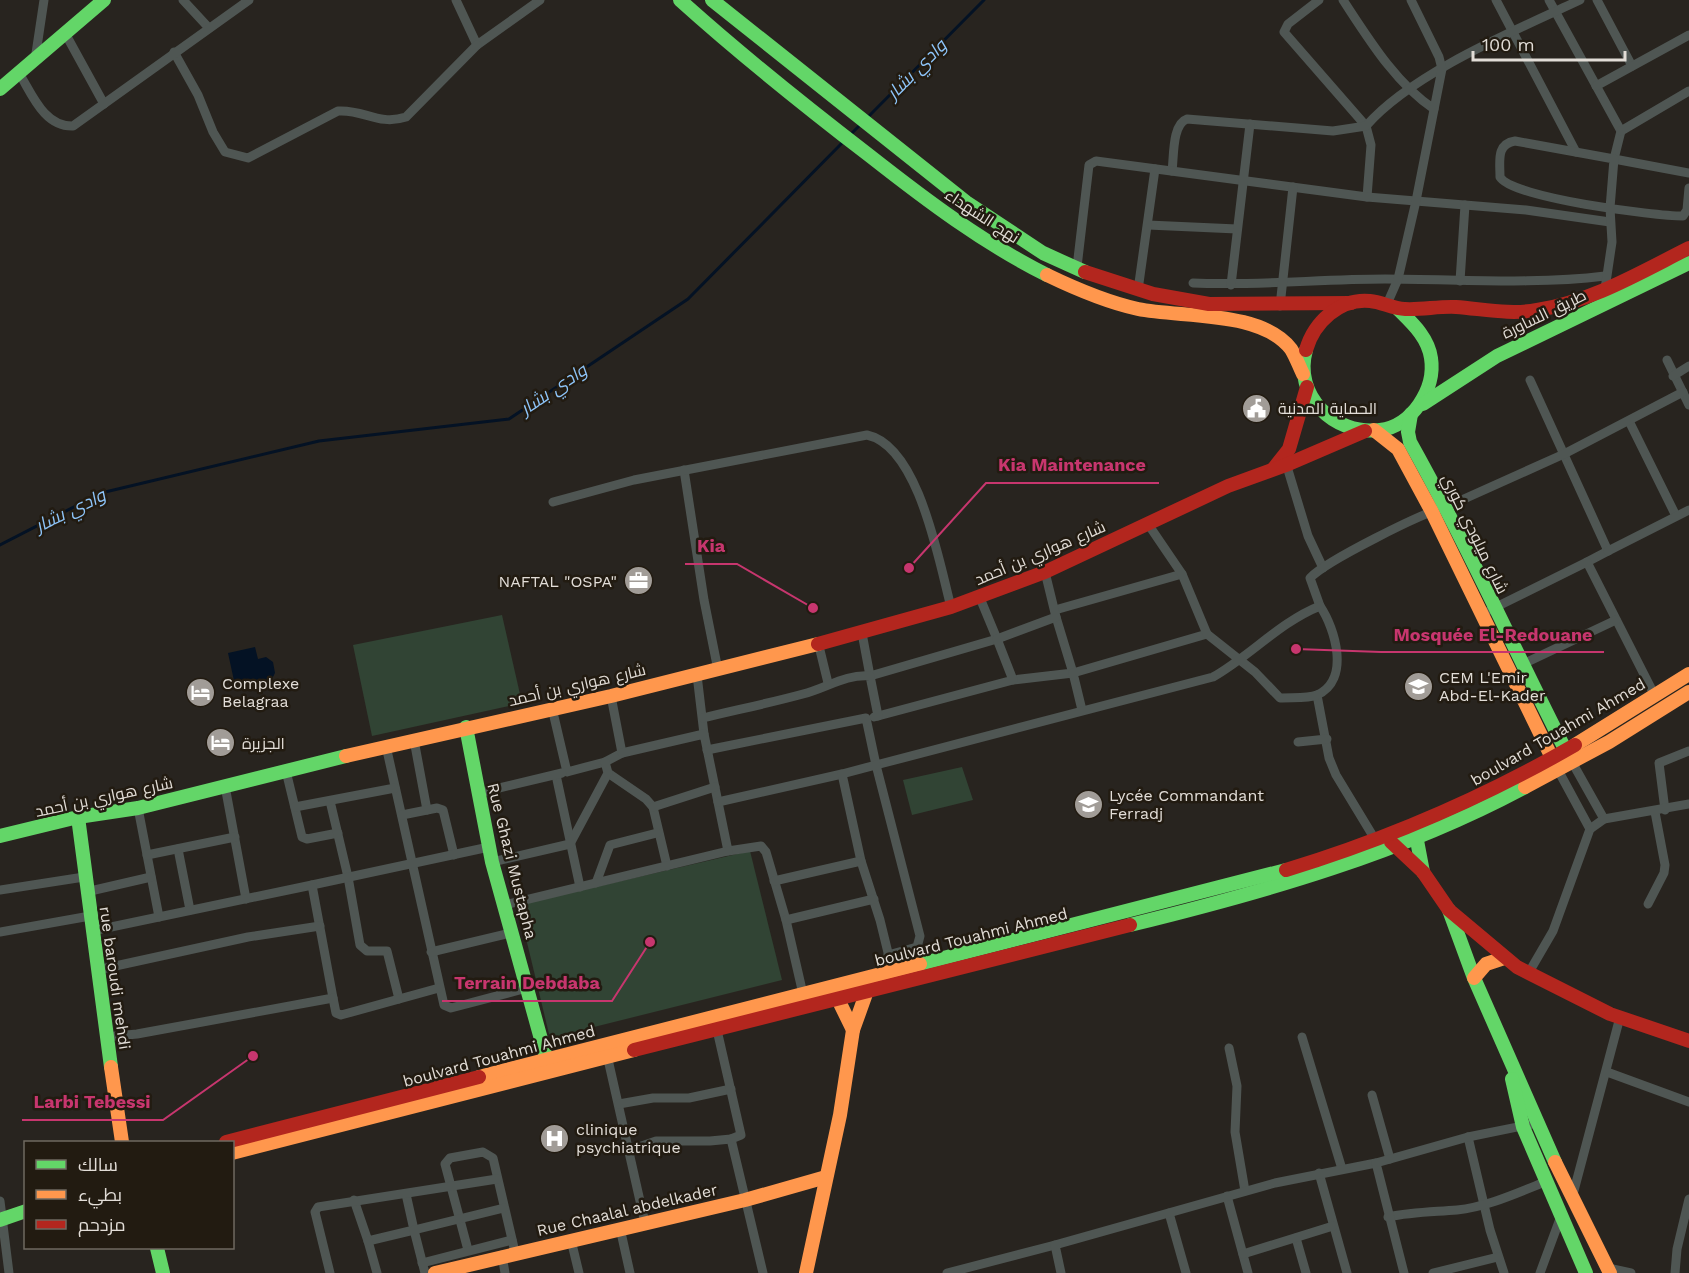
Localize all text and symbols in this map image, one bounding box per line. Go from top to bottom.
scale bar [1473,24,1624,62]
water label: وادي بشار [880,34,954,107]
text: 100 m [1482,34,1535,55]
street label: نهج الشهداء [940,185,1023,249]
street label: طريق الساورة [1499,285,1590,343]
water label: وادي بشار [514,358,594,423]
public building icon: الحماية المدنية [1241,392,1273,424]
place label: الحماية المدنية [1278,399,1377,418]
callout: Kia Maintenance [986,447,1159,483]
text: Kia Maintenance [998,454,1146,475]
street label: شارع ميلودي كوري [1434,471,1512,599]
water label: وادي بشار [30,483,112,541]
street label: شارع هواري بن أحمد [972,517,1110,593]
callout: Kia [685,528,737,564]
text: Kia [697,535,726,556]
office icon: NAFTAL "OSPA" [622,565,654,597]
place label: NAFTAL "OSPA" [499,572,617,591]
callout: Mosquée El-Redouane [1381,616,1604,652]
text: Mosquée El-Redouane [1394,624,1593,645]
street label: شارع هواري بن أحمد [507,660,648,714]
place label: CEM L'Emir Abd-El-Kader [1439,668,1546,705]
school or university icon: CEM L'Emir Abd-El-Kader [1402,670,1434,702]
place label: Complexe Belagraa [222,674,299,711]
street label: boulvard Touahmi Ahmed [1467,674,1649,790]
hotel icon: Complexe Belagraa [185,676,217,708]
hotel icon: الجزيرة [205,727,237,759]
place label: الجزيرة [242,734,285,753]
street label: شارع هواري بن أحمد [33,773,175,825]
street label: Rue Ghazi Mustapha [483,781,541,941]
place label: Lycée Commandant Ferradj [1109,786,1264,823]
school or university icon: Lycée Commandant Ferradj [1072,788,1104,820]
street label: boulvard Touahmi Ahmed [873,904,1069,970]
street label: rue baroudi mehdi [96,905,134,1051]
callout: Terrain Debdaba [442,965,612,1001]
text: Terrain Debdaba [454,972,600,993]
street label: boulvard Touahmi Ahmed [401,1021,597,1091]
callout: Larbi Tebessi [22,1084,163,1120]
text: Larbi Tebessi [33,1091,151,1112]
place label: clinique psychiatrique [576,1120,681,1157]
hospital icon: clinique psychiatrique [539,1122,571,1154]
legend [24,1141,234,1249]
text: سالك [78,1154,118,1175]
street label: Rue Chaalal abdelkader [535,1180,720,1240]
text: بطيء [78,1184,122,1209]
text: مزدحم [78,1214,126,1237]

